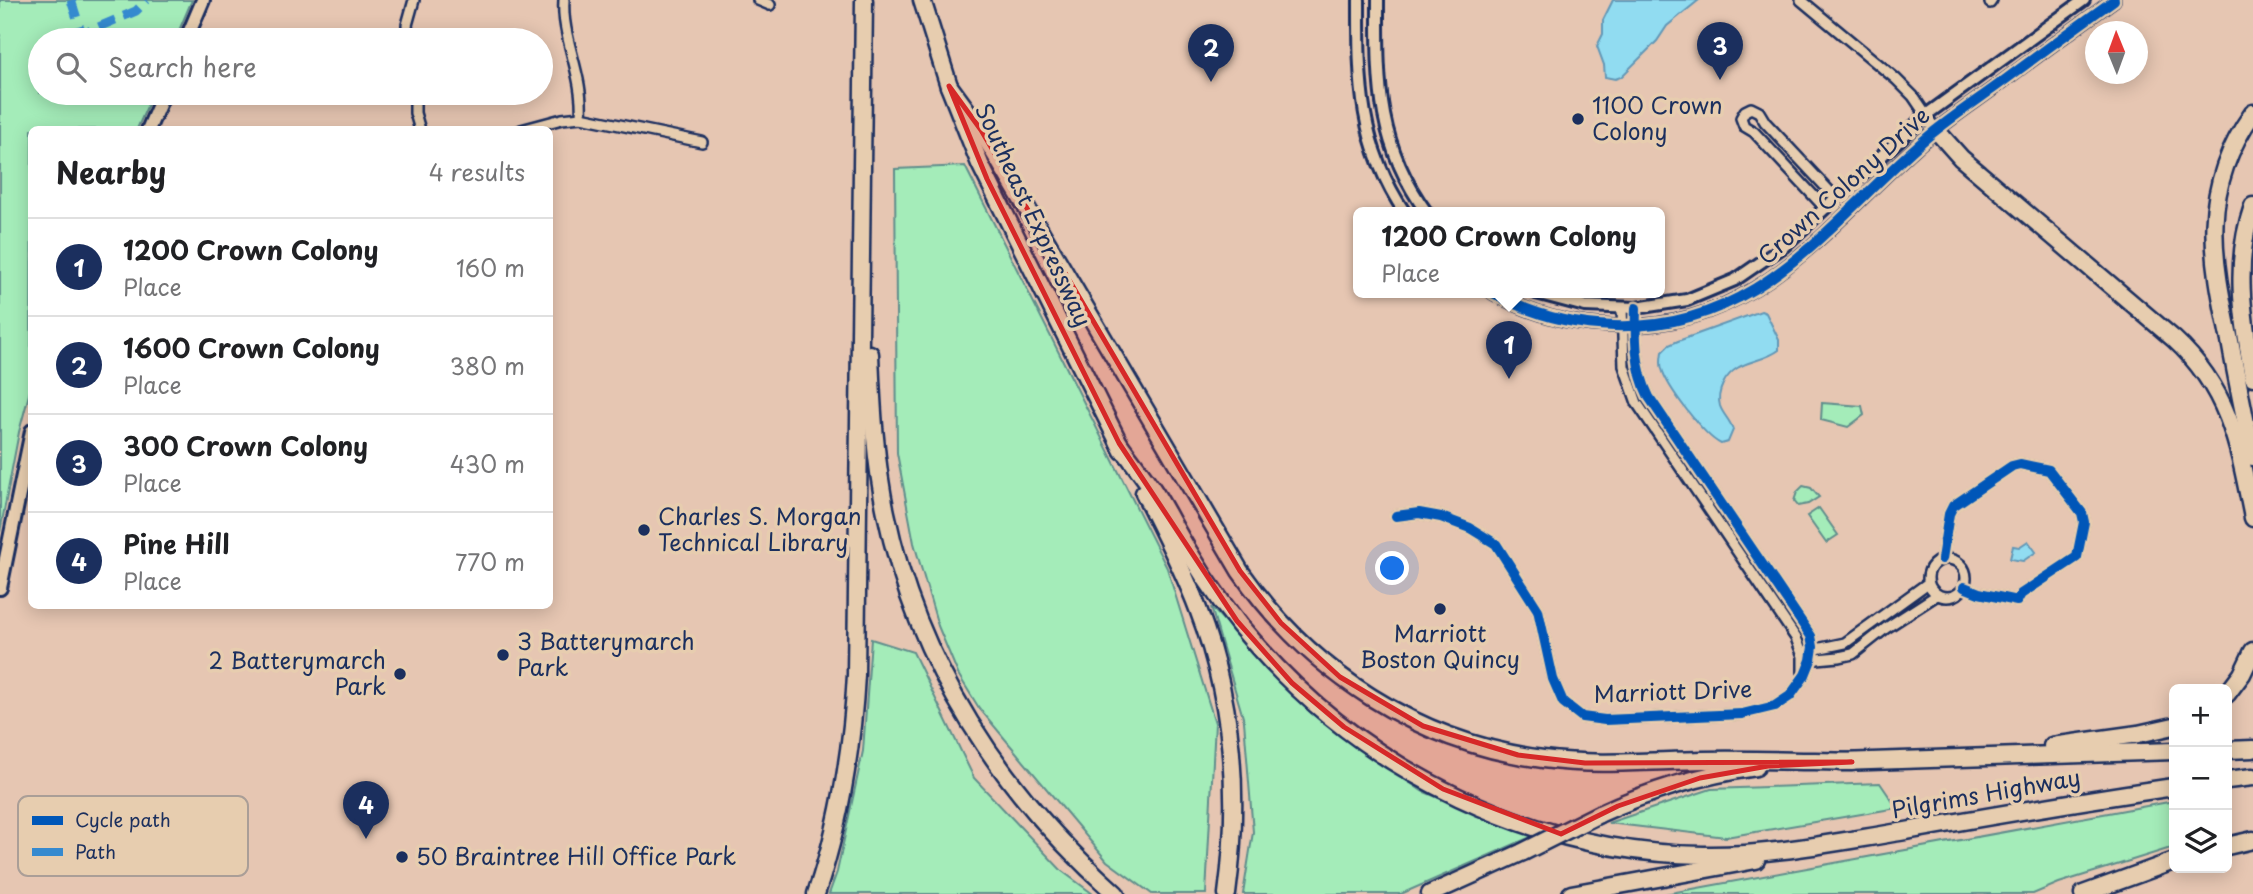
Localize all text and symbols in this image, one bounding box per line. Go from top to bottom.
north arrow [2085,21,2148,84]
pin: 3 [1697,22,1743,80]
pin: 2 [1188,24,1234,82]
search box [28,28,553,105]
text: Search here [108,47,257,86]
icon: search [52,48,90,86]
place label: 1100 Crown Colony [1592,87,1723,148]
street label: Southeast Expressway [967,97,1102,332]
street label: Crown Colony Drive [1749,98,1937,272]
marker: 1100 Crown Colony [1570,111,1586,127]
text: Nearby [56,149,166,194]
text: 4 results [429,154,525,189]
popup [1353,207,1665,298]
text: 1200 Crown Colony [1381,216,1637,255]
text: 1200 Crown Colony [123,230,378,269]
text: 1 [74,250,85,285]
text: 160 m [456,250,525,285]
text: Place [1381,255,1440,290]
text: Place [123,269,182,304]
pin: 1 [1486,321,1532,379]
text: 1600 Crown Colony [123,328,380,367]
text: 2 [71,348,87,383]
text: 380 m [450,348,525,383]
text: Place [123,367,182,402]
text: 300 Crown Colony [123,426,368,465]
text: 3 [71,446,87,481]
text: 430 m [450,446,525,481]
text: Place [123,465,182,500]
place label: Charles S. Morgan Technical Library [658,498,862,559]
marker: Charles S. Morgan Technical Library [636,522,652,538]
text: Pine Hill [123,524,229,563]
text: 4 [71,544,87,579]
text: 770 m [455,544,525,579]
your location [1375,551,1409,585]
text: Place [123,563,182,598]
marker: Marriott Boston Quincy [1432,601,1448,617]
place label: Marriott Boston Quincy [1360,615,1520,676]
place label: 3 Batterymarch Park [517,623,695,684]
place label: 2 Batterymarch Park [209,642,386,703]
marker: 3 Batterymarch Park [495,647,511,663]
marker: 2 Batterymarch Park [392,666,408,682]
street label: Marriott Drive [1593,670,1753,711]
map controls [2169,684,2232,873]
button: + [2169,684,2232,747]
button: − [2169,747,2232,810]
street label: Pilgrims Highway [1889,759,2083,826]
pin: 4 [343,781,389,839]
legend [18,796,248,876]
text: Cycle path [75,805,171,833]
button: layers [2169,810,2232,873]
text: Path [75,837,116,865]
place label: 50 Braintree Hill Office Park [416,838,736,873]
marker: 50 Braintree Hill Office Park [394,849,410,865]

